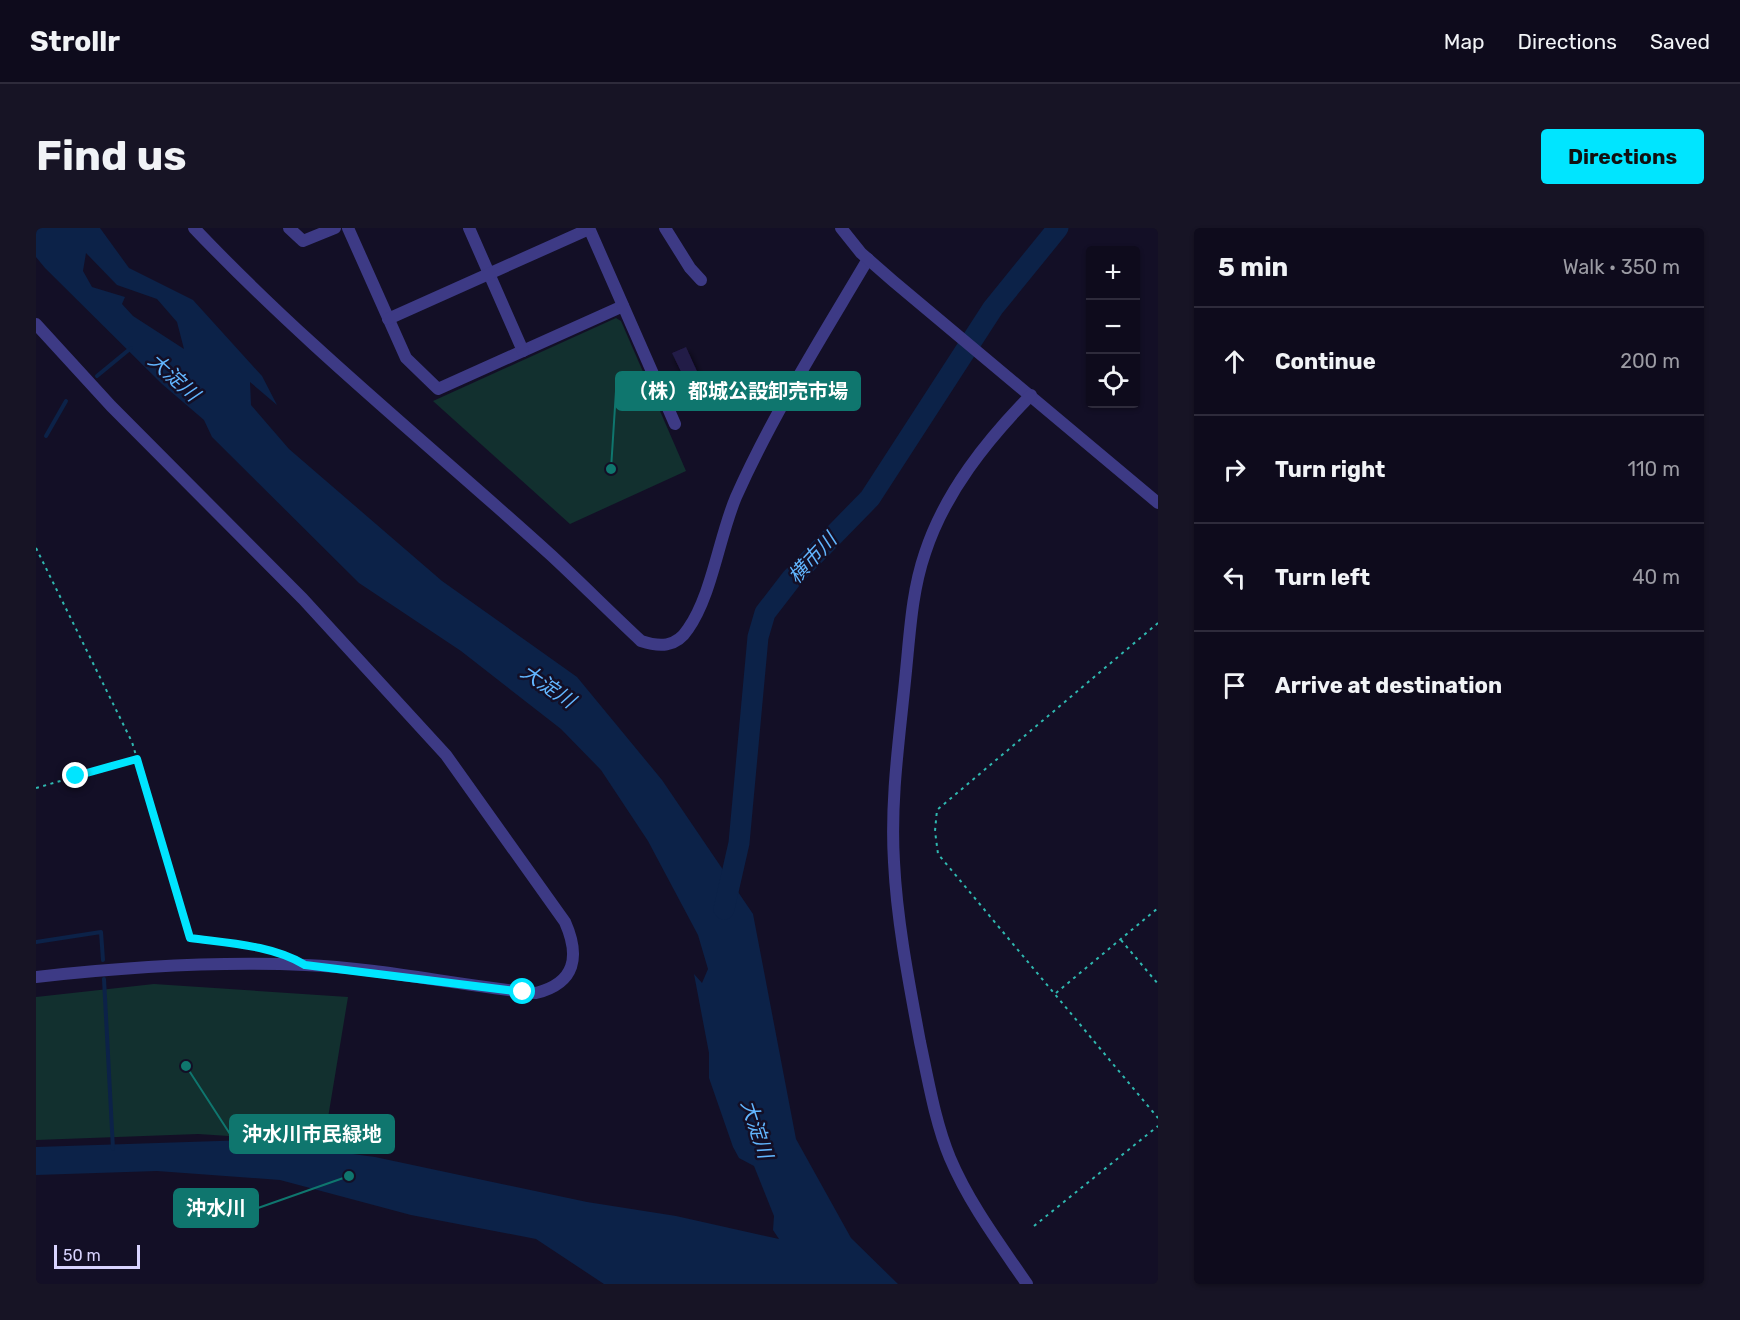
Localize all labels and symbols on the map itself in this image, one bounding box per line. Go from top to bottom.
water label: 大淀川 [144,348,206,407]
callout: （株）都城公設卸売市場 [616,372,860,410]
text: （株）都城公設卸売市場 [628,379,848,403]
water label: 横市川 [783,526,843,588]
water label: 大淀川 [516,659,581,714]
route end [62,762,88,788]
route start [509,978,535,1004]
water label: 大淀川 [736,1097,778,1163]
callout: 沖水川市民緑地 [230,1115,394,1153]
text: 沖水川市民緑地 [242,1122,382,1146]
callout: 沖水川 [174,1189,258,1227]
text: 沖水川 [186,1196,246,1220]
scale bar [54,1242,140,1270]

